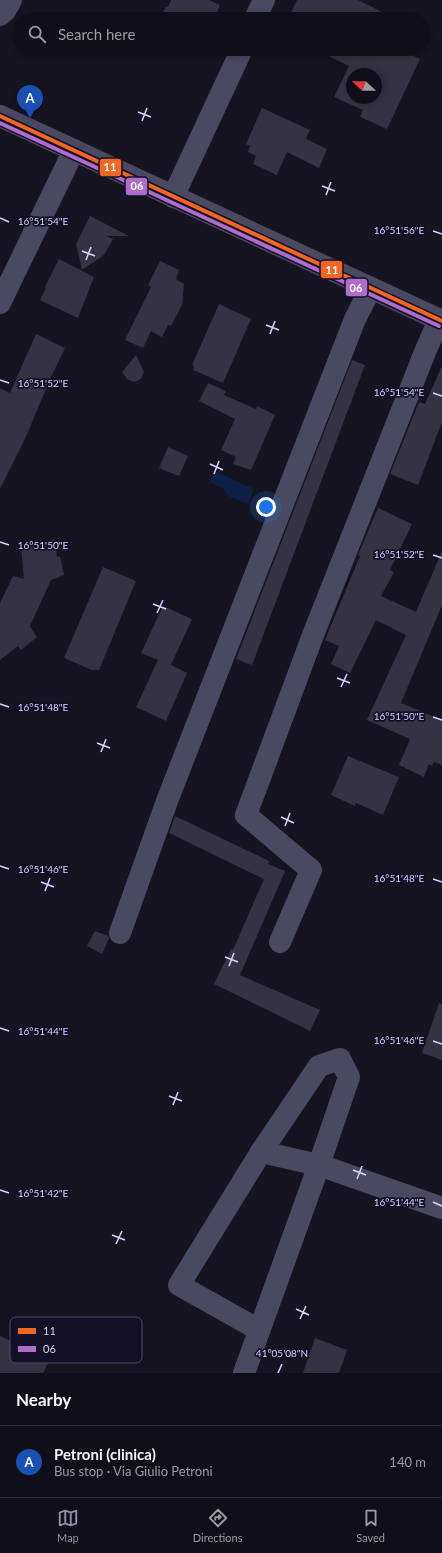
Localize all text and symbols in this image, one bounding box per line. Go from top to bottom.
search box [12,12,430,56]
icon: search [26,23,48,45]
text: Search here [58,25,135,43]
north arrow [346,68,382,104]
pin: A [17,85,43,118]
line badge: 11 [99,158,122,177]
text: 11 [104,160,116,173]
line badge: 06 [125,177,148,196]
text: 06 [131,179,144,192]
text: 16°51'54"E [18,215,68,227]
text: 16°51'56"E [374,224,424,236]
line badge: 11 [320,260,343,279]
text: 11 [326,263,338,276]
line badge: 06 [345,278,368,297]
text: 06 [350,281,363,294]
text: 16°51'52"E [18,377,68,389]
text: 16°51'54"E [374,386,424,398]
your location [256,497,276,517]
text: 16°51'50"E [18,539,68,551]
text: 16°51'52"E [374,548,424,560]
text: 16°51'48"E [18,701,68,713]
text: 16°51'50"E [374,710,424,722]
text: 16°51'46"E [18,863,68,875]
text: 16°51'48"E [374,872,424,884]
text: 16°51'44"E [18,1025,68,1037]
text: 16°51'46"E [374,1034,424,1046]
text: 16°51'42"E [18,1187,68,1199]
text: 16°51'44"E [374,1196,424,1208]
legend [10,1317,142,1363]
text: 11 [43,1324,56,1337]
text: 06 [43,1342,56,1355]
text: 41°05'08"N [256,1347,308,1359]
text: Nearby [16,1389,71,1410]
text: Petroni (clinica) [54,1445,156,1463]
text: A [24,1454,34,1470]
text: 140 m [389,1454,426,1470]
text: Bus stop · Via Giulio Petroni [54,1463,213,1479]
tab: Map [57,1507,79,1544]
tab: Directions [193,1507,242,1544]
tab: Saved [356,1507,385,1544]

